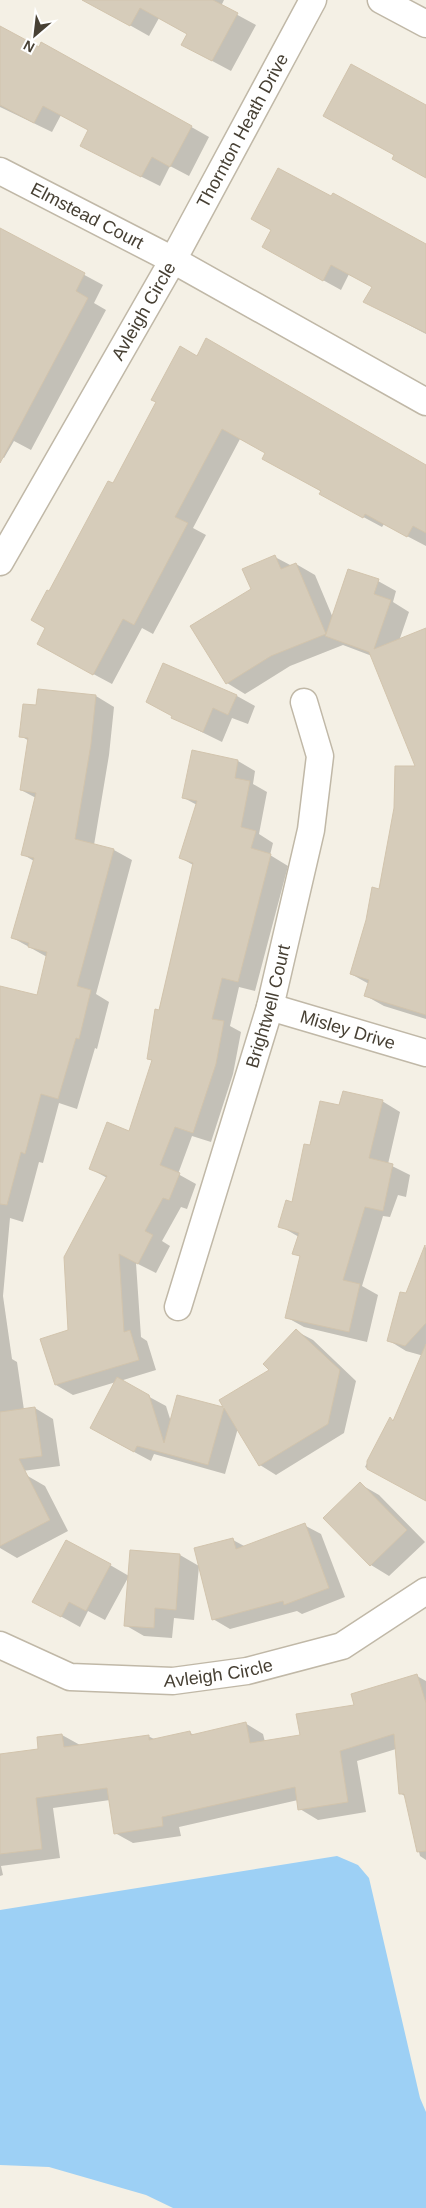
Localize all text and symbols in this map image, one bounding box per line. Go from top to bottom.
north arrow [10,10,60,60]
text: N [21,37,37,56]
street label: Thornton Heath Drive [193,50,292,211]
street label: Elmstead Court [27,179,147,253]
street label: Avleigh Circle [108,259,180,364]
street label: Brightwell Court [242,943,294,1071]
street label: Misley Drive [298,1006,398,1053]
street label: Avleigh Circle [164,1655,275,1691]

